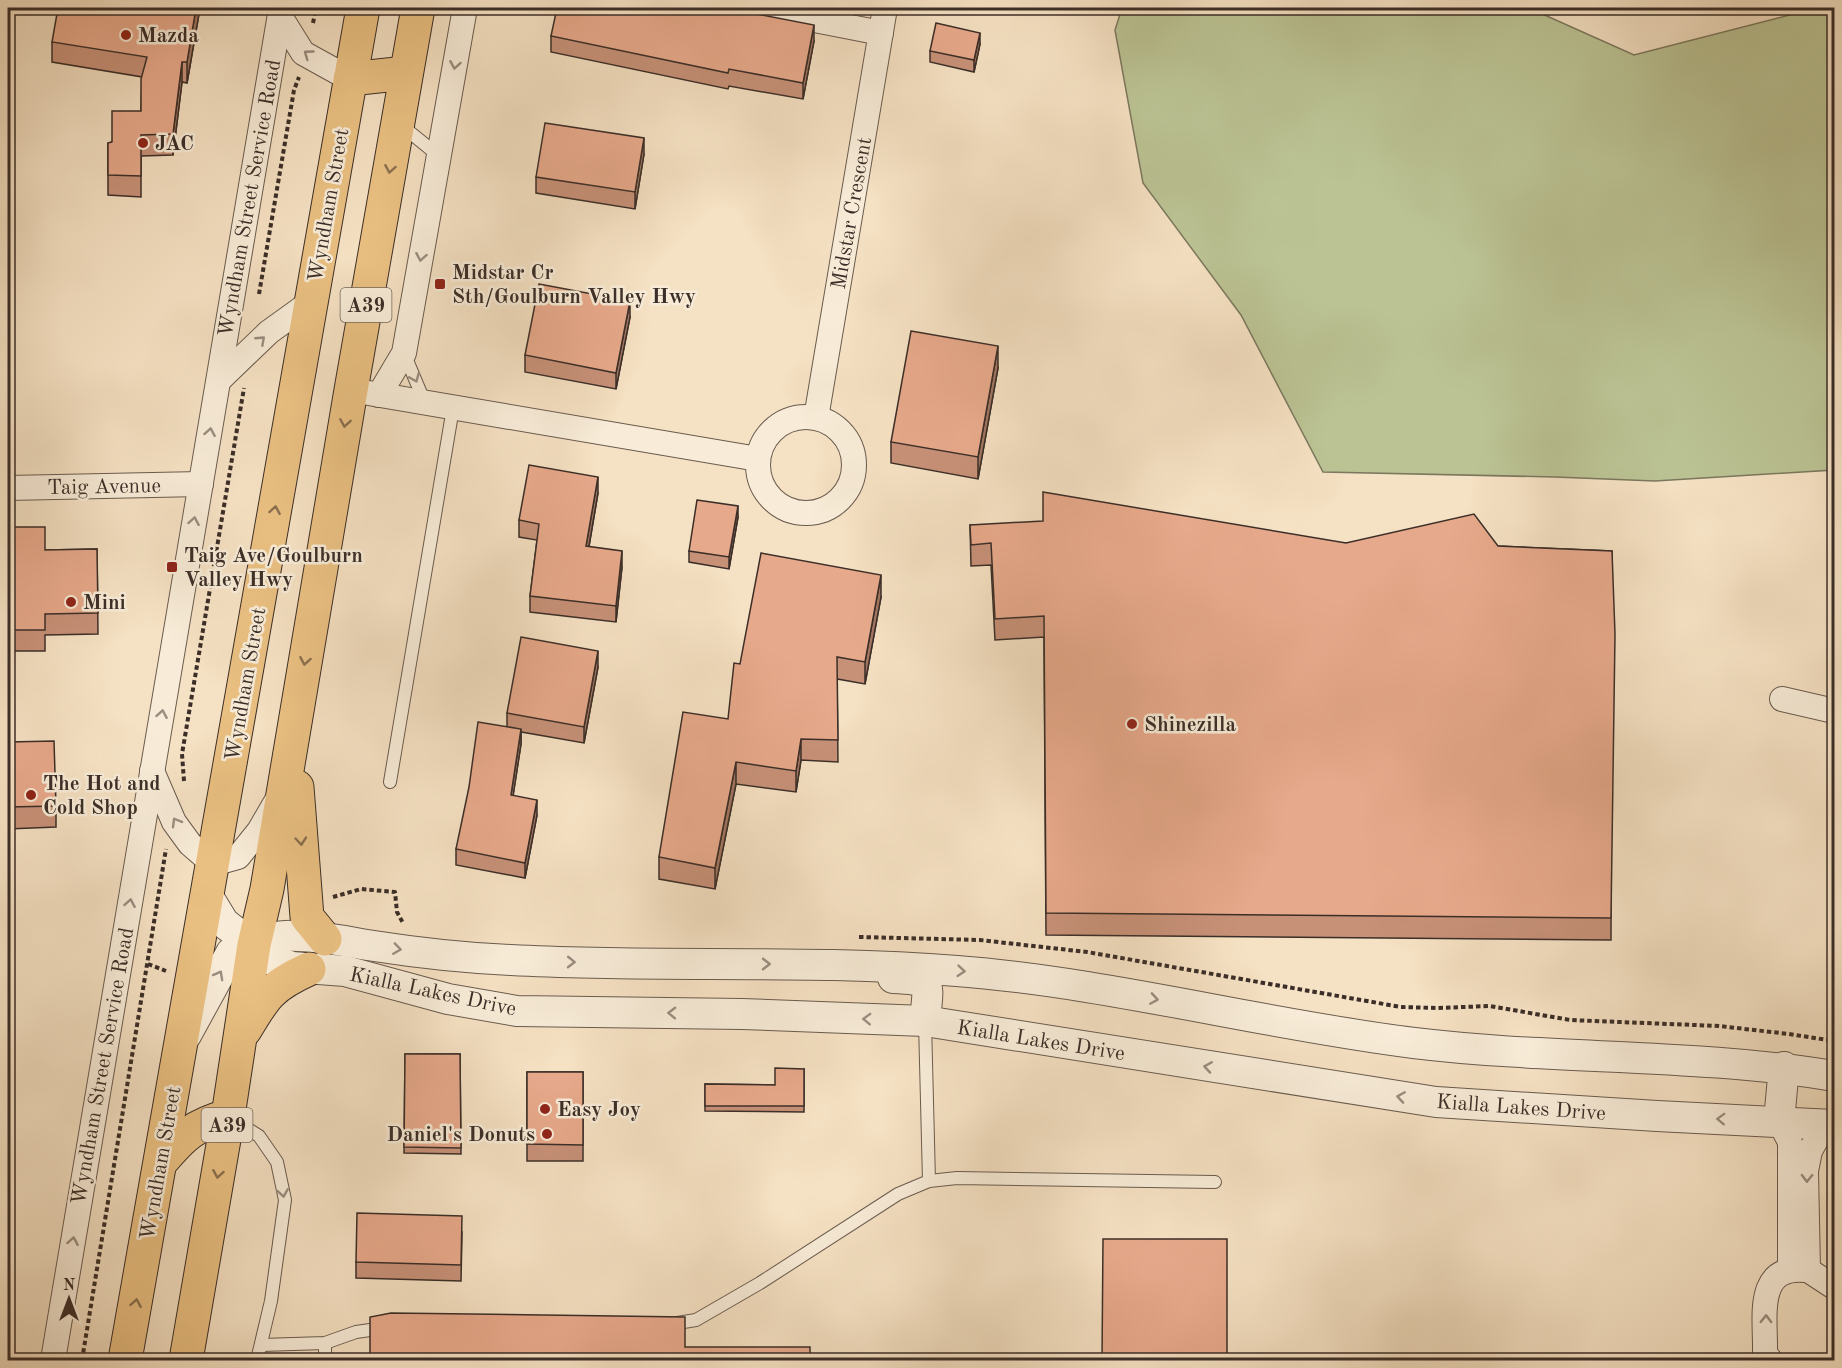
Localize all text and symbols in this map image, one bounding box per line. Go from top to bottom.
place label: Mazda [138,26,199,47]
marker: Mazda [119,28,133,42]
one-way arrow [304,50,315,61]
street label: Wyndham Street Service Road [216,58,285,339]
one-way arrow [449,60,462,70]
street label: Wyndham Street [306,127,353,284]
place label: JAC [155,134,194,155]
street label: Midstar Crescent [829,135,876,291]
marker: JAC [136,136,150,150]
one-way arrow [384,163,397,173]
one-way arrow [415,252,428,262]
place label: Midstar Cr Sth/Goulburn Valley Hwy [452,263,696,308]
marker: Midstar Cr Sth/Goulburn Valley Hwy [433,277,447,291]
road number: A39 [340,288,392,322]
one-way arrow [254,336,265,347]
one-way arrow [407,372,419,383]
one-way arrow [340,418,352,427]
one-way arrow [203,427,215,437]
street label: Taig Avenue [47,476,161,499]
one-way arrow [269,506,281,515]
one-way arrow [188,517,200,526]
place label: Taig Ave/Goulburn Valley Hwy [184,546,363,591]
marker: Taig Ave/Goulburn Valley Hwy [165,560,179,574]
place label: Mini [83,593,126,614]
marker: Mini [64,595,78,609]
street label: Wyndham Street [223,606,270,763]
one-way arrow [300,656,312,666]
one-way arrow [155,709,168,719]
place label: Shinezilla [1144,715,1236,736]
marker: Shinezilla [1125,717,1139,731]
place label: The Hot and Cold Shop [43,774,161,819]
marker: The Hot and Cold Shop [24,788,38,802]
one-way arrow [172,818,183,828]
one-way arrow [294,836,307,845]
one-way arrow [123,899,136,909]
street label: Wyndham Street Service Road [69,926,138,1207]
one-way arrow [392,943,401,955]
one-way arrow [566,955,575,968]
one-way arrow [761,958,770,970]
one-way arrow [956,964,965,977]
street label: Kialla Lakes Drive [347,965,518,1020]
one-way arrow [211,971,223,982]
one-way arrow [1149,993,1158,1005]
one-way arrow [668,1007,677,1020]
one-way arrow [862,1013,871,1025]
street label: Kialla Lakes Drive [955,1018,1126,1065]
one-way arrow [1204,1061,1213,1073]
street label: Wyndham Street [138,1085,185,1242]
one-way arrow [1396,1092,1405,1104]
street label: Kialla Lakes Drive [1435,1092,1606,1125]
place label: Easy Joy [557,1100,641,1121]
marker: Easy Joy [538,1102,552,1116]
road number: A39 [202,1108,252,1142]
one-way arrow [1716,1112,1725,1125]
place label: Daniel's Donuts [387,1125,535,1146]
marker: Daniel's Donuts [540,1127,554,1141]
one-way arrow [212,1169,225,1179]
one-way arrow [1801,1174,1813,1183]
one-way arrow [277,1188,289,1198]
one-way arrow [66,1236,79,1246]
north arrow [39,1269,99,1329]
text: N [63,1278,76,1294]
one-way arrow [129,1298,142,1308]
one-way arrow [1759,1315,1772,1324]

